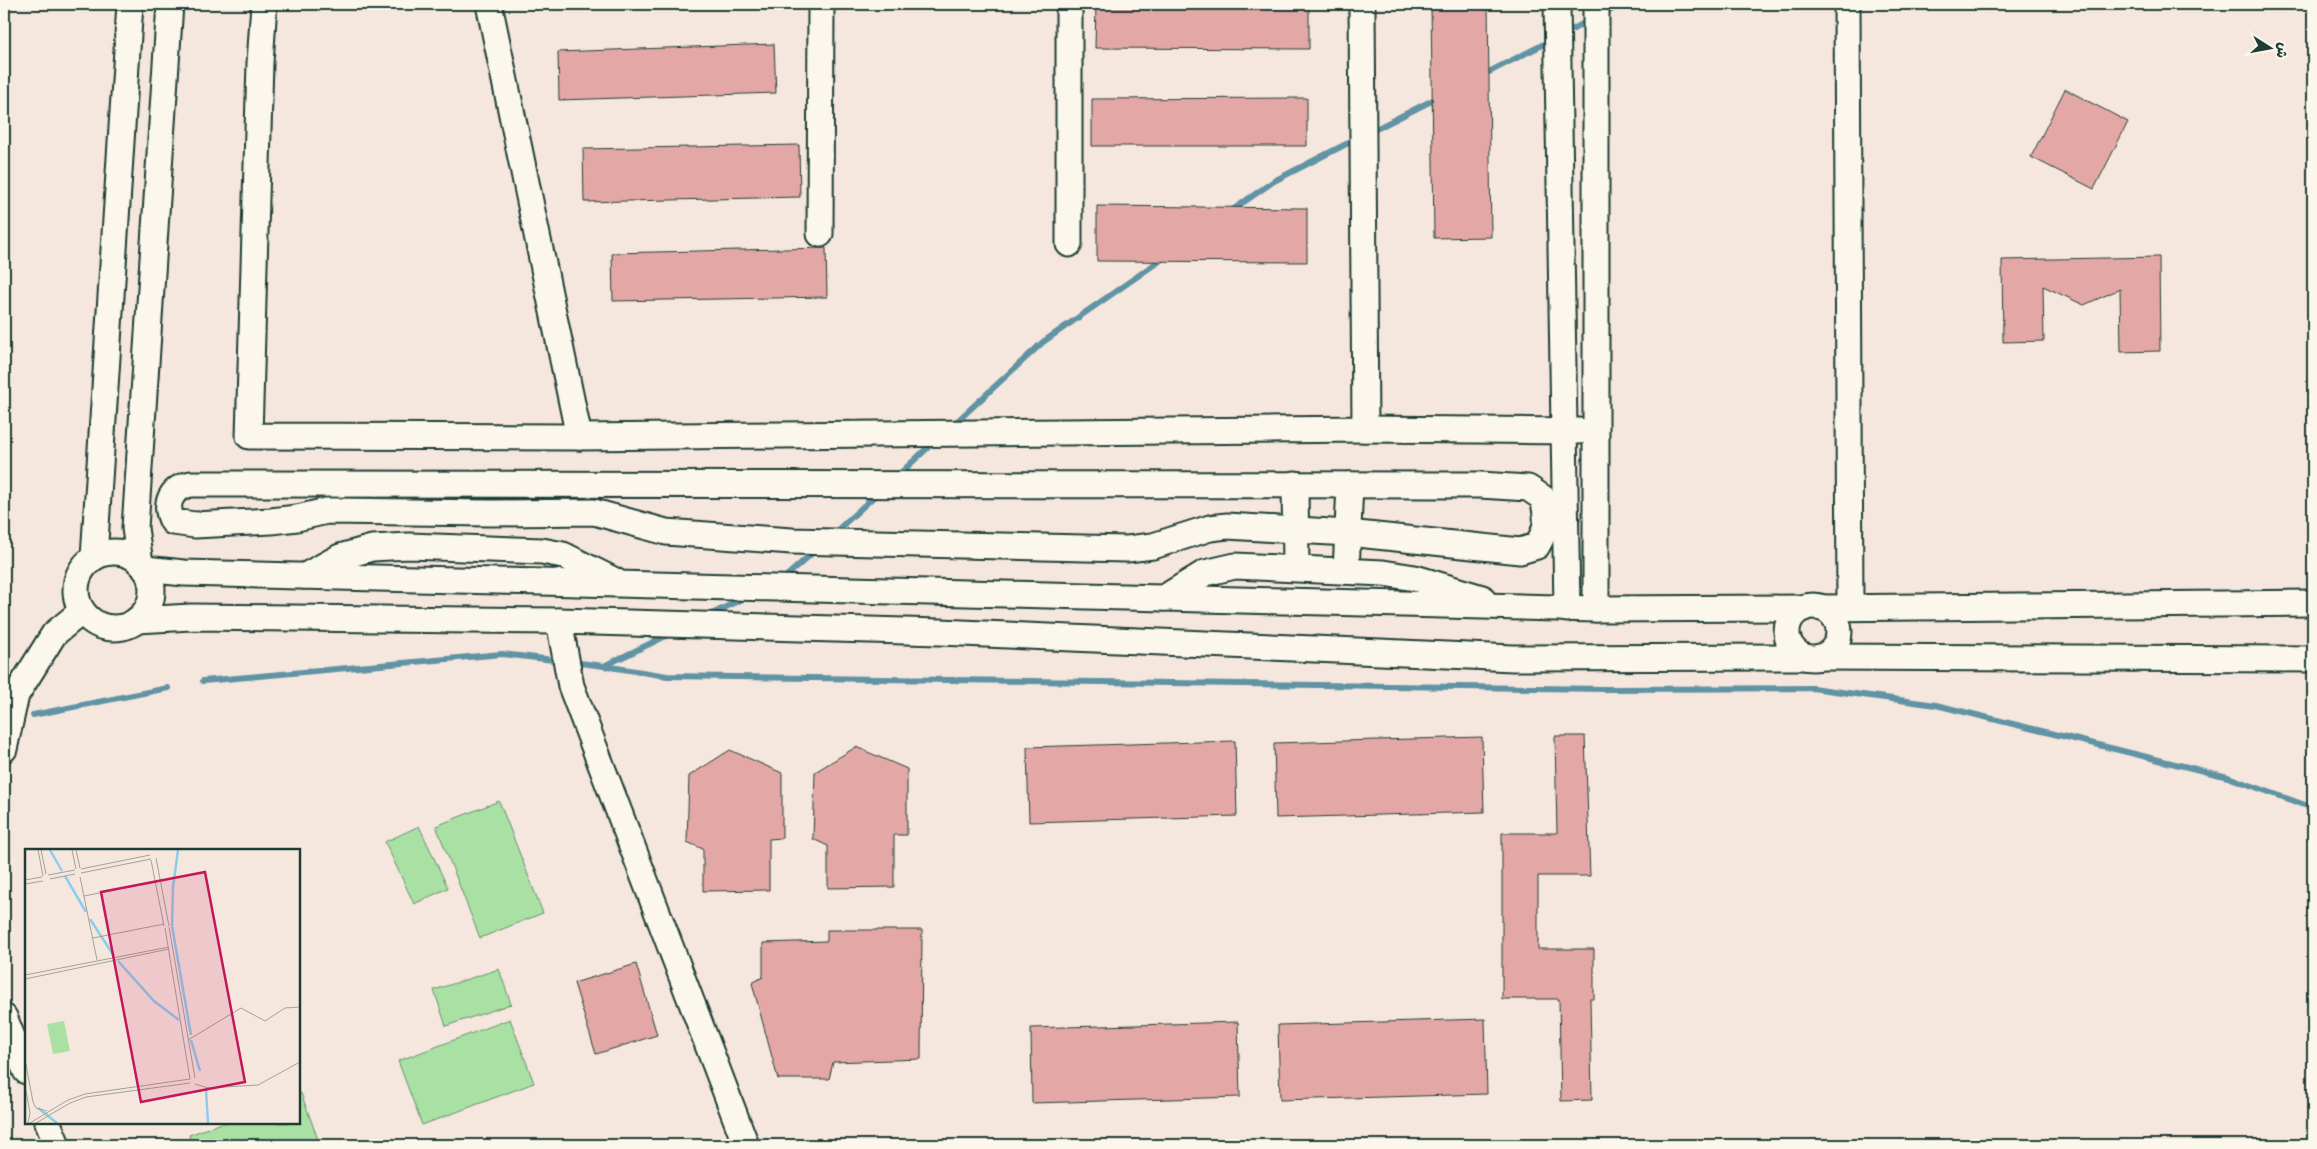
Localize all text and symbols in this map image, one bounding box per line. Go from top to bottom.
north arrow [2244,22,2294,72]
text: ش [2272,41,2292,60]
inset map [25,849,300,1124]

